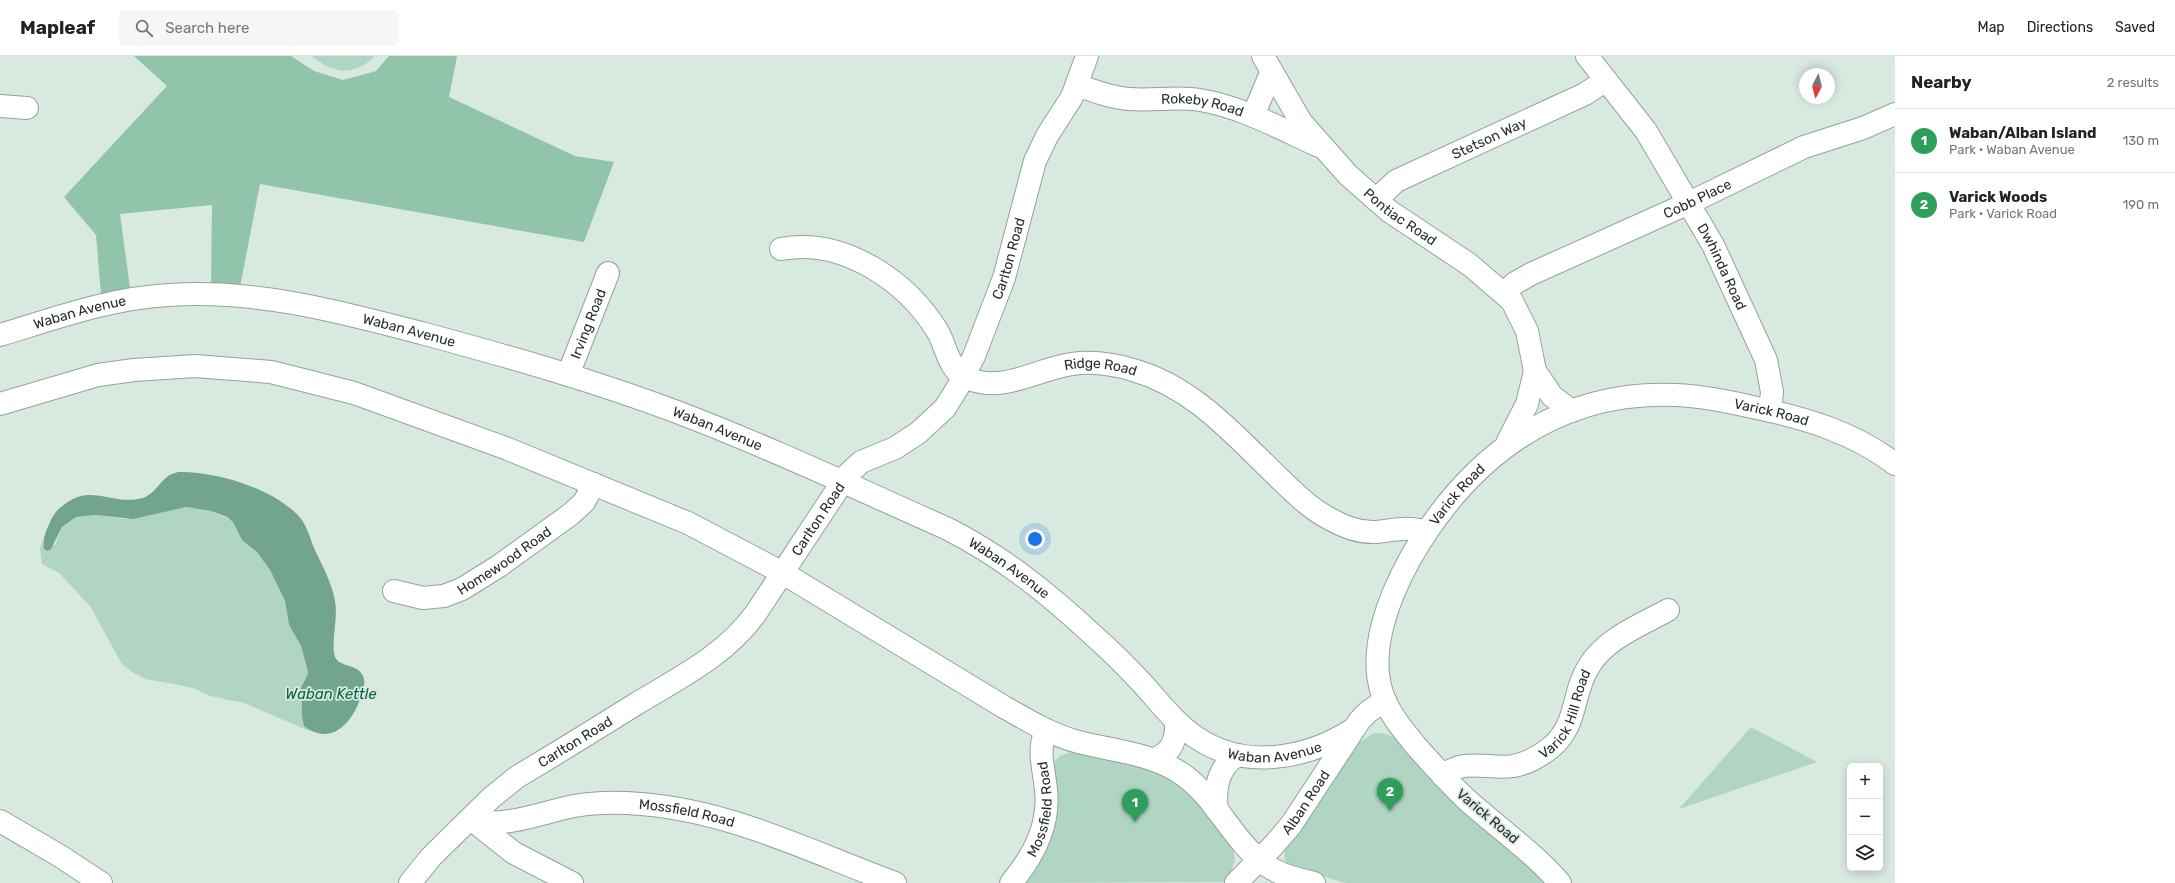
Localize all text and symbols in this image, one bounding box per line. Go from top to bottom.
search box [119,10,399,46]
text: Mapleaf [20,16,95,39]
icon: search [133,17,155,39]
text: Search here [165,19,249,37]
text: Map [1978,19,2005,36]
text: Directions [2027,19,2093,36]
text: Saved [2115,19,2155,36]
north arrow [1799,68,1835,104]
text: Nearby [1911,72,1972,92]
text: 2 results [2107,75,2159,90]
street label: Rokeby Road [1161,90,1246,120]
street label: Stetson Way [1449,114,1530,163]
text: Waban/Alban Island [1949,124,2097,142]
text: 1 [1921,133,1927,148]
text: 130 m [2123,133,2159,148]
text: Park · Waban Avenue [1949,142,2075,157]
street label: Cobb Place [1661,176,1734,222]
street label: Pontiac Road [1360,185,1440,249]
text: Varick Woods [1949,188,2047,206]
text: 2 [1920,197,1928,212]
text: 190 m [2123,197,2159,212]
text: Park · Varick Road [1949,206,2057,221]
street label: Carlton Road [989,216,1029,302]
street label: Dwhinda Road [1693,221,1750,313]
street label: Irving Road [567,287,610,361]
street label: Waban Avenue [31,292,128,333]
street label: Waban Avenue [361,310,458,351]
street label: Ridge Road [1063,355,1139,380]
street label: Varick Road [1732,395,1811,430]
street label: Waban Avenue [670,403,765,455]
street label: Varick Road [1426,460,1489,529]
street label: Carlton Road [788,479,849,559]
street label: Homewood Road [454,523,555,599]
your location [1025,529,1045,549]
street label: Waban Avenue [965,534,1053,603]
street label: Varick Hill Road [1536,667,1595,763]
water label: Waban Kettle [285,685,377,703]
street label: Carlton Road [535,713,616,771]
street label: Waban Avenue [1226,738,1324,766]
street label: Mossfield Road [1023,761,1056,860]
map controls [1847,763,1883,871]
button: + [1847,763,1883,799]
street label: Alban Road [1278,767,1334,838]
pin: 2 [1377,778,1403,811]
street label: Varick Road [1453,785,1522,847]
pin: 1 [1122,789,1148,822]
street label: Mossfield Road [638,796,737,831]
button: − [1847,799,1883,835]
button: layers [1847,835,1883,871]

